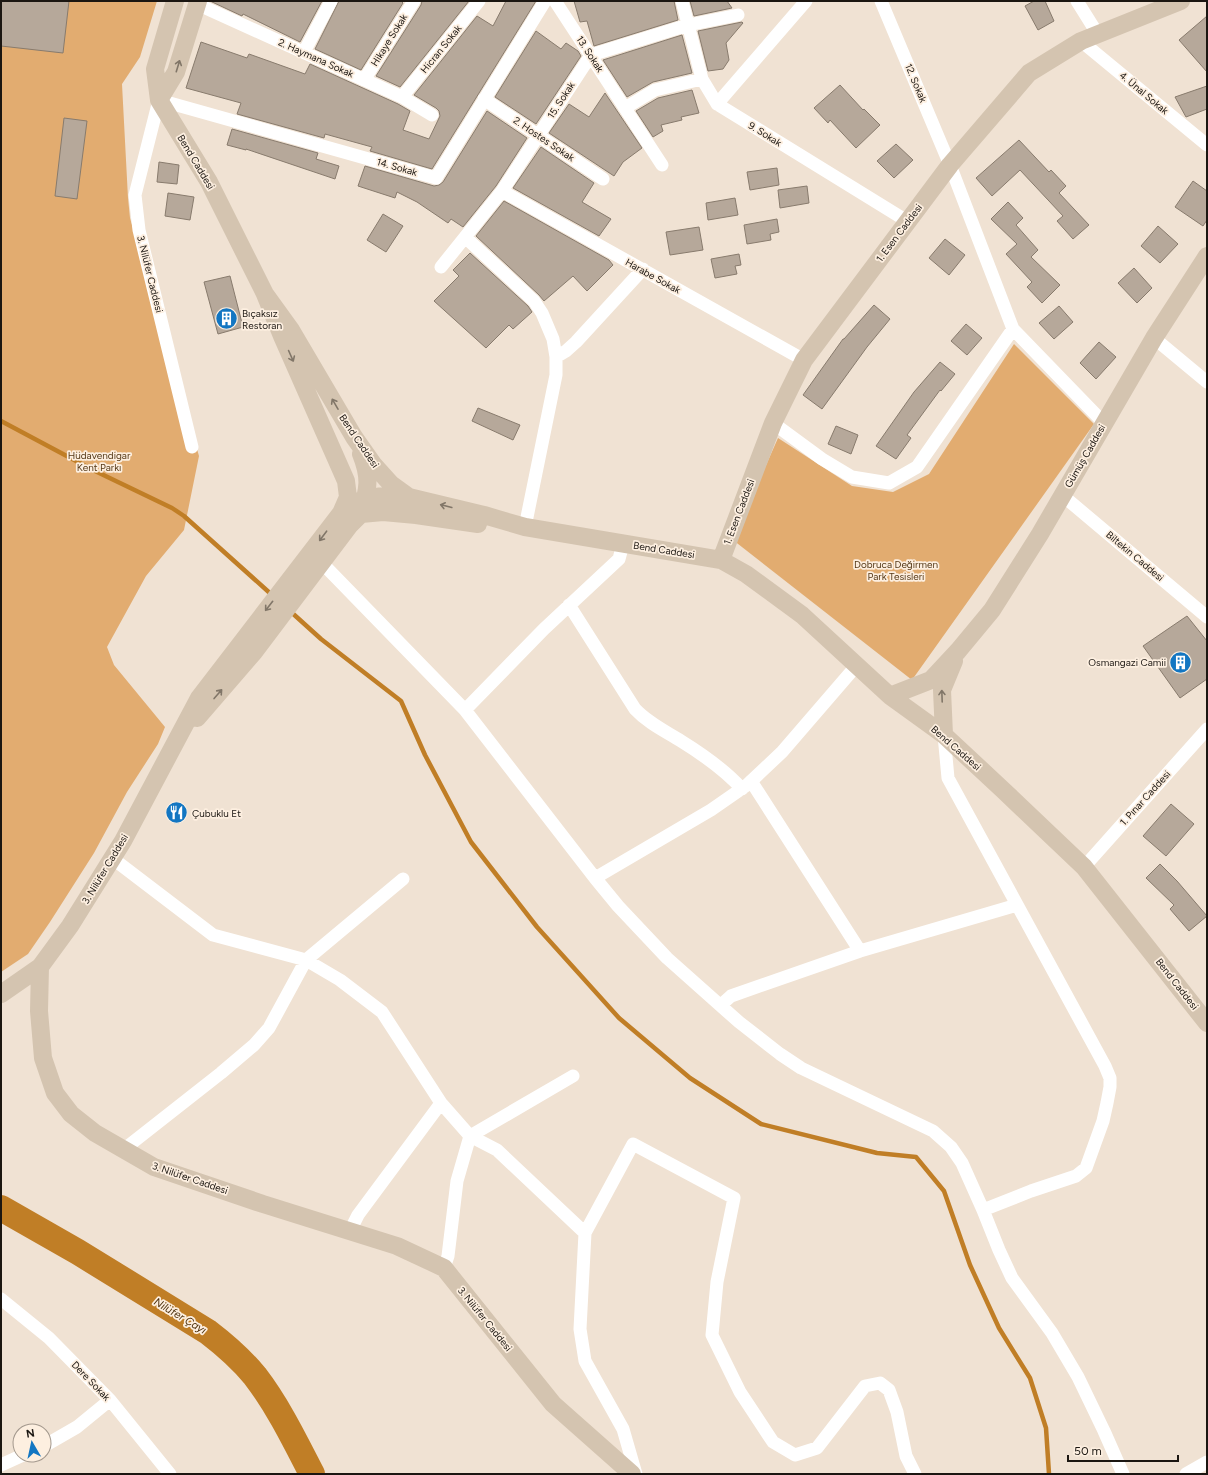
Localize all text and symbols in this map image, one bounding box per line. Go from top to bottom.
street label: Hikaye Sokak [368,11,410,69]
street label: Hicran Sokak [418,22,465,76]
street label: 13. Sokak [573,33,607,75]
street label: 2. Haymana Sokak [276,36,356,81]
one-way arrow [175,60,182,73]
street label: 12. Sokak [902,62,930,105]
street label: 4. Ünal Sokak [1117,69,1171,117]
street label: 15. Sokak [544,79,578,121]
street label: 2. Hostes Sokak [511,114,577,164]
street label: 9. Sokak [746,119,784,149]
street label: Bend Caddesi [174,132,218,192]
street label: 14. Sokak [375,155,419,179]
street label: 1. Esen Caddesi [873,201,925,265]
street label: 3. Nilüfer Caddesi [134,234,166,314]
street label: Harabe Sokak [623,255,683,297]
building icon: Bıçaksız Restoran [214,306,240,332]
place label: Bıçaksız Restoran [242,307,282,332]
one-way arrow [287,350,295,362]
one-way arrow [331,398,339,410]
street label: Bend Caddesi [336,412,382,470]
street label: Gümüş Caddesi [1062,422,1108,490]
park label: Hüdavendigar Kent Parkı [68,449,131,474]
street label: 1. Esen Caddesi [721,477,757,547]
one-way arrow [440,501,453,509]
street label: Biltekin Caddesi [1103,528,1167,584]
one-way arrow [319,531,327,542]
street label: Bend Caddesi [632,539,696,561]
park label: Dobruca Değirmen Park Tesisleri [854,558,938,583]
one-way arrow [265,601,274,612]
building icon: Osmangazi Camii [1168,649,1194,675]
place label: Osmangazi Camii [1088,656,1166,669]
one-way arrow [214,689,223,699]
one-way arrow [939,690,946,703]
street label: Bend Caddesi [928,723,984,773]
street label: 1. Pınar Caddesi [1117,768,1173,828]
restaurant icon: Çubuklu Et [164,800,190,826]
place label: Çubuklu Et [192,807,241,820]
street label: 3. Nilüfer Caddesi [79,832,131,906]
street label: Bend Caddesi [1153,956,1201,1012]
street label: 3. Nilüfer Caddesi [150,1159,230,1197]
street label: 3. Nilüfer Caddesi [455,1284,515,1354]
water label: Nilüfer Çayı [151,1295,209,1337]
street label: Dere Sokak [69,1358,113,1404]
north arrow [12,1423,52,1463]
text: N [25,1427,36,1441]
scale bar [1068,1437,1178,1463]
text: 50 m [1074,1444,1102,1458]

